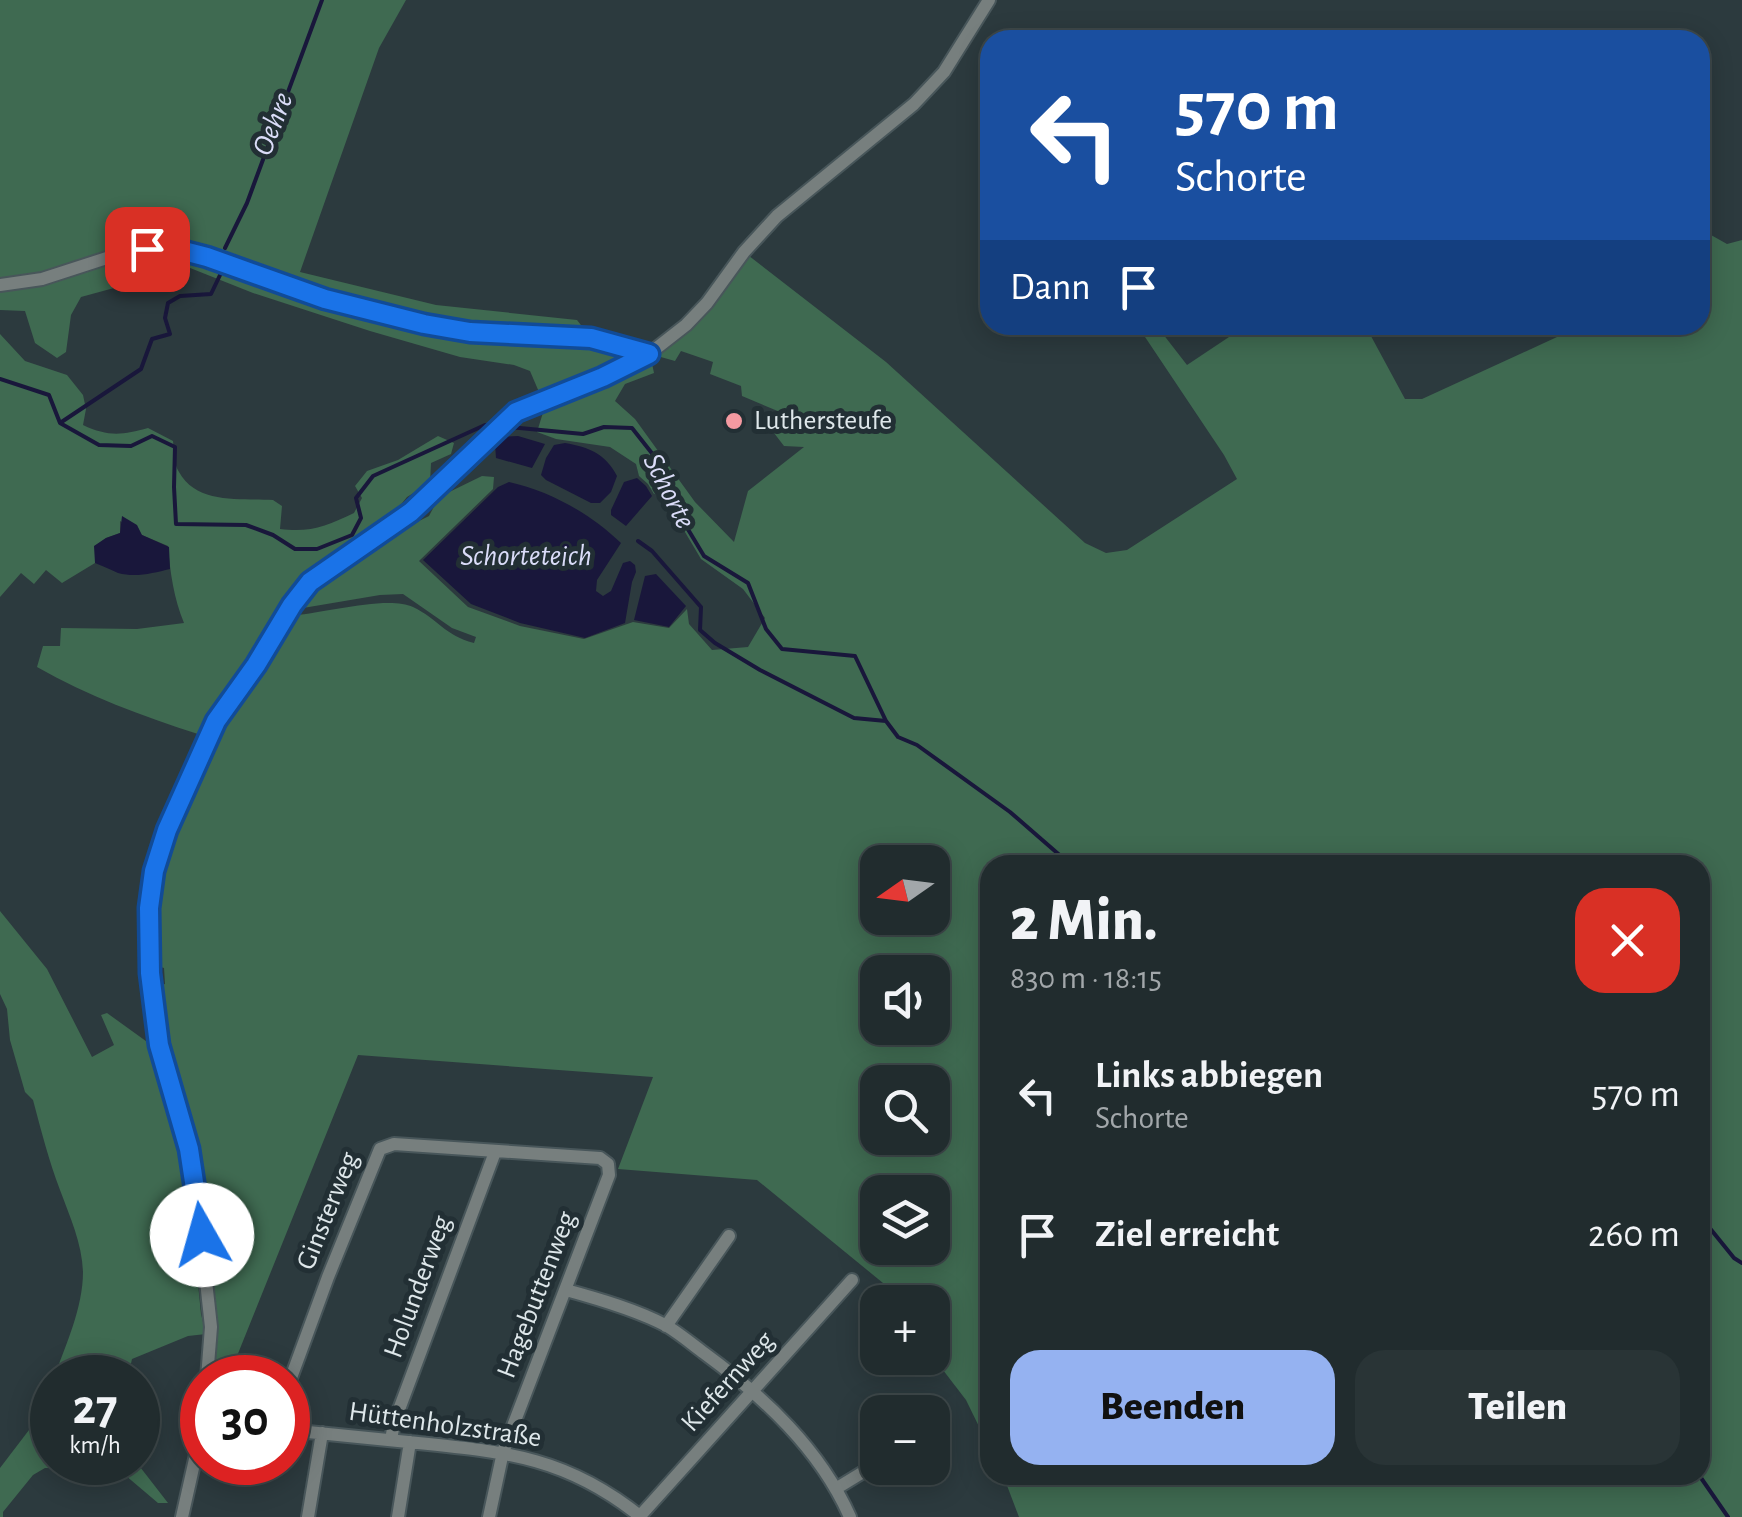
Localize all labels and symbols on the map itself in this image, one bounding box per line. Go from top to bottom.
water label: Oehre [247,88,299,160]
pin [105,207,190,292]
place label: Luthersteufe [754,407,892,435]
marker: Luthersteufe [723,410,745,432]
water label: Schorte [637,449,701,533]
water label: Schorteteich [460,541,592,571]
north arrow [860,845,950,935]
street label: Ginsterweg [292,1148,364,1274]
position arrow [150,1183,254,1287]
street label: Hagebuttenweg [492,1208,582,1382]
street label: Holunderweg [379,1212,457,1362]
street label: Kiefernweg [676,1326,780,1437]
speed limit sign: 30 [180,1355,310,1485]
street label: Hüttenholzstraße [347,1398,543,1452]

